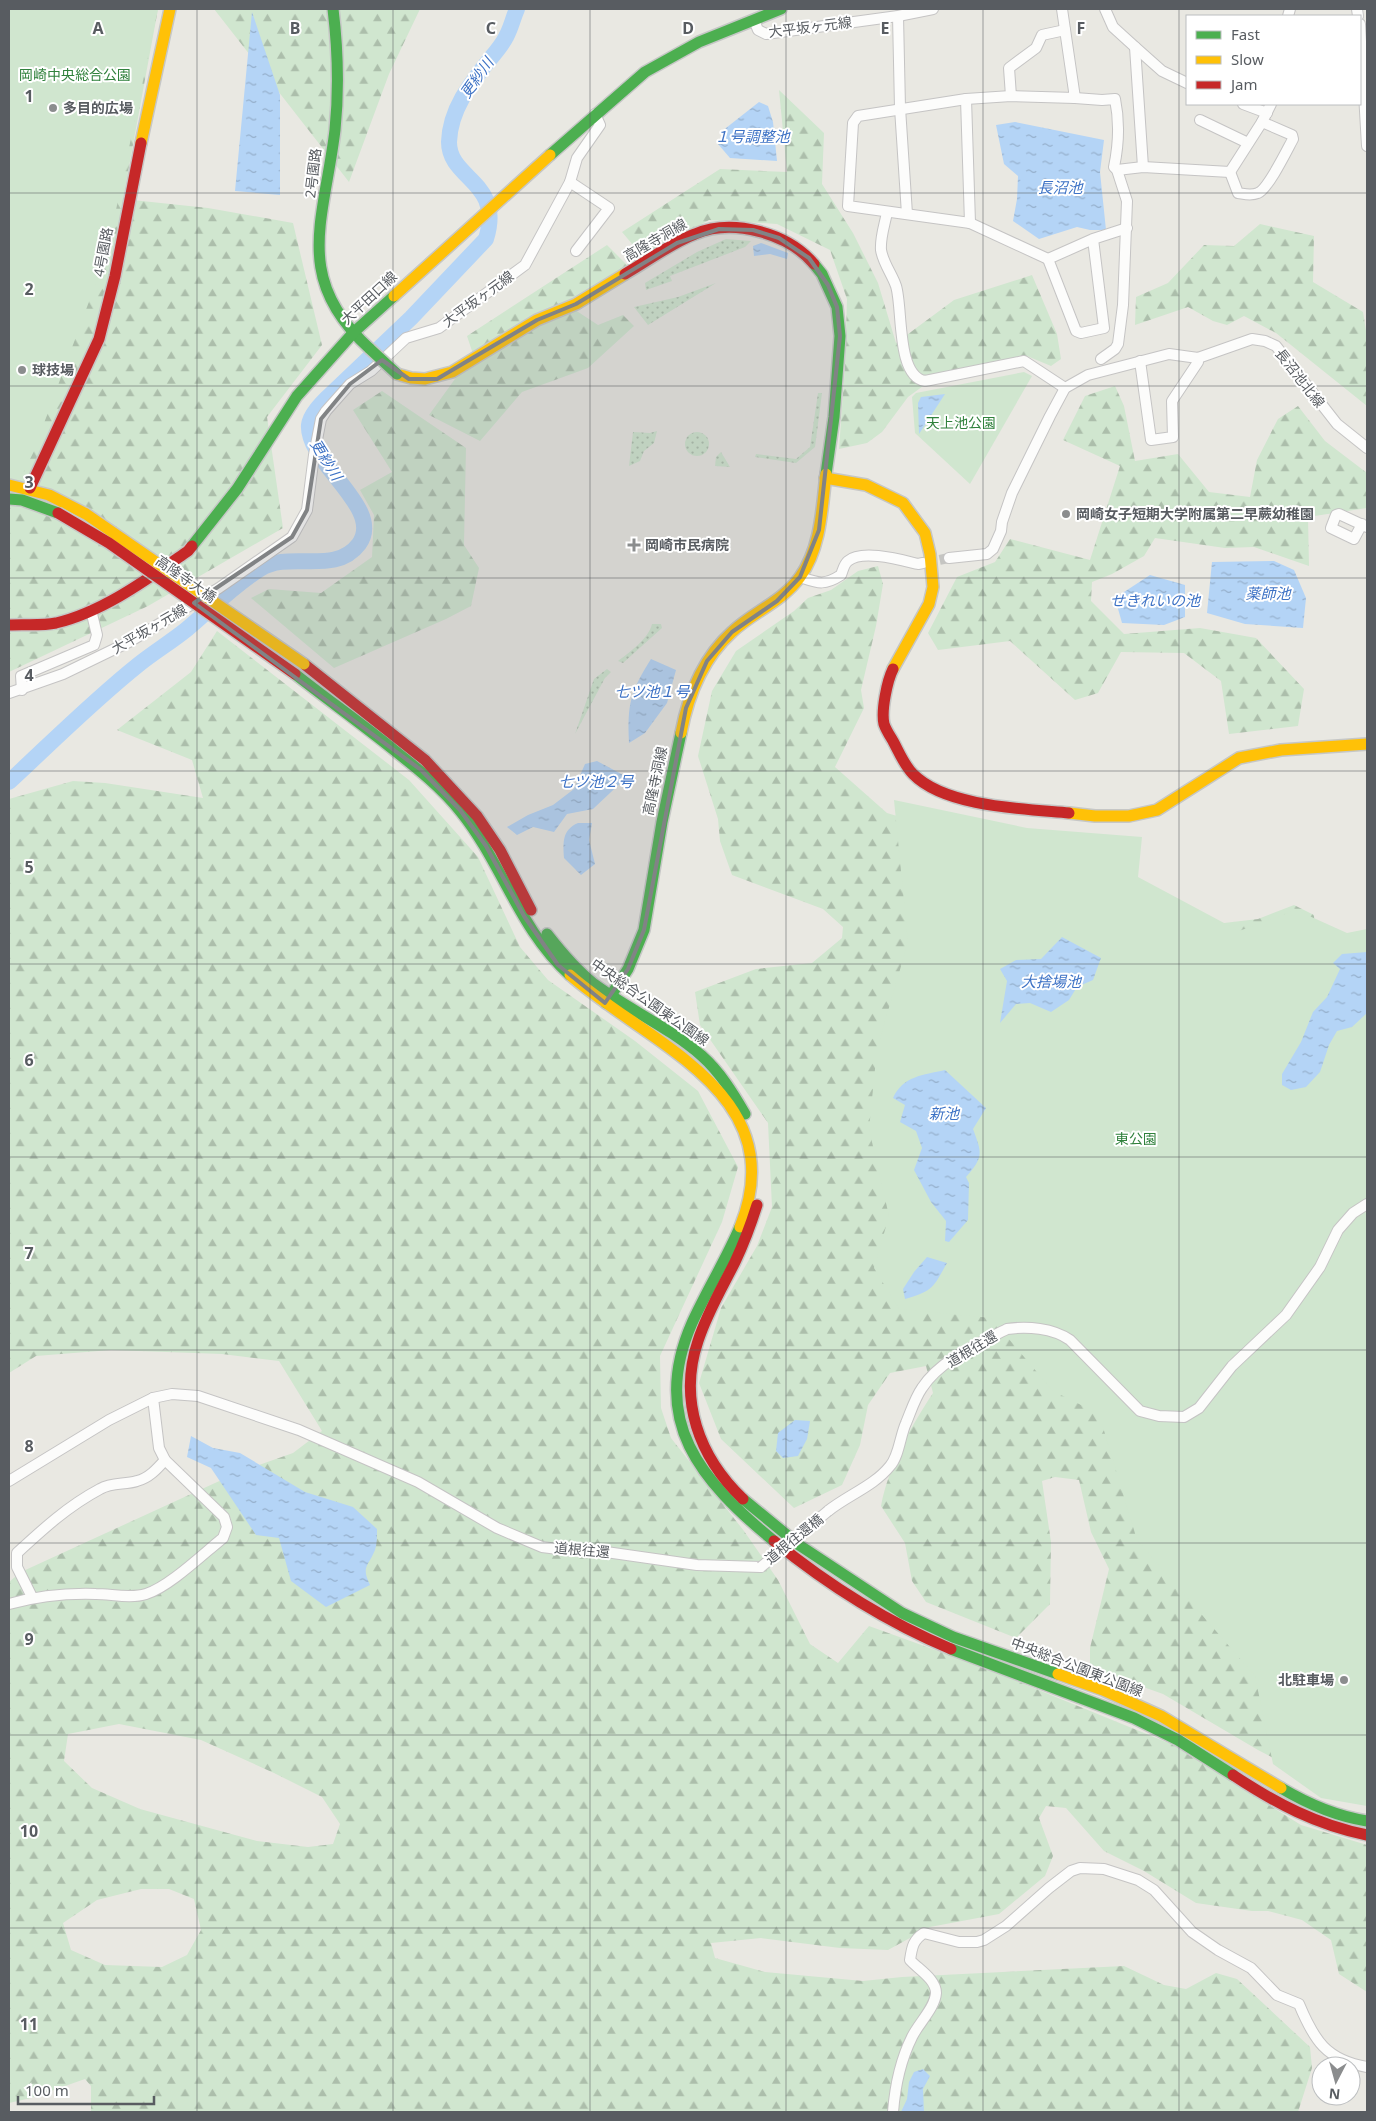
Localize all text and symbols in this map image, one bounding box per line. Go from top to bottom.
street label: 大平坂ヶ元線 [767,12,853,41]
legend [1186,15,1361,105]
text: A [92,17,104,39]
text: B [290,17,300,39]
text: C [486,17,496,39]
text: D [682,17,694,39]
text: E [881,17,890,39]
text: F [1077,17,1085,39]
text: Fast [1231,24,1260,44]
text: Slow [1231,49,1264,69]
water label: 更紗川 [455,52,498,102]
park label: 岡崎中央総合公園 [19,65,131,84]
text: Jam [1229,74,1258,94]
text: 1 [24,85,34,107]
place label: 多目的広場 [63,98,133,117]
marker: 多目的広場 [47,102,59,114]
water label: １号調整池 [714,126,791,146]
street label: 2号園路 [300,147,325,199]
water label: 長沼池 [1037,177,1084,197]
street label: 高隆寺洞線 [620,214,690,265]
street label: 4号園路 [88,226,117,278]
street label: 大平坂ヶ元線 [438,266,517,331]
street label: 大平田口線 [337,267,401,328]
text: 2 [24,278,34,300]
street label: 長沼池北線 [1271,344,1329,411]
place label: 球技場 [32,360,74,379]
marker: 球技場 [16,364,28,376]
park label: 天上池公園 [926,413,996,432]
water label: 更紗川 [306,435,348,486]
text: 3 [24,471,34,493]
place label: 岡崎女子短期大学附属第二早蕨幼稚園 [1076,504,1314,523]
marker: 岡崎女子短期大学附属第二早蕨幼稚園 [1060,508,1072,520]
place label: 岡崎市民病院 [645,535,729,554]
marker: 岡崎市民病院 [627,538,641,552]
street label: 高隆寺大橋 [152,551,220,606]
water label: 薬師池 [1245,583,1292,603]
water label: せきれいの池 [1110,590,1202,610]
street label: 大平坂ヶ元線 [108,599,190,658]
text: 4 [24,664,34,686]
water label: 七ツ池１号 [614,681,690,701]
street label: 高隆寺洞線 [638,745,671,817]
water label: 七ツ池２号 [558,771,634,791]
text: 5 [24,856,34,878]
street label: 中央総合公園東公園線 [587,954,713,1050]
water label: 大捨場池 [1021,971,1083,991]
text: 6 [24,1049,34,1071]
water label: 新池 [929,1103,961,1123]
park label: 東公園 [1115,1129,1157,1148]
text: 7 [24,1242,34,1264]
street label: 道根往還 [943,1326,1001,1371]
text: 8 [24,1435,34,1457]
street label: 道根往還橋 [761,1509,827,1568]
street label: 道根往還 [553,1538,611,1561]
text: 9 [24,1628,34,1650]
street label: 中央総合公園東公園線 [1008,1633,1146,1700]
place label: 北駐車場 [1278,1670,1334,1689]
marker: 北駐車場 [1338,1674,1350,1686]
text: 10 [20,1820,38,1842]
text: 11 [20,2013,38,2035]
north arrow [1311,2056,1361,2106]
scale bar [18,2074,154,2106]
text: 100 m [25,2080,69,2100]
text: N [1328,2084,1341,2104]

